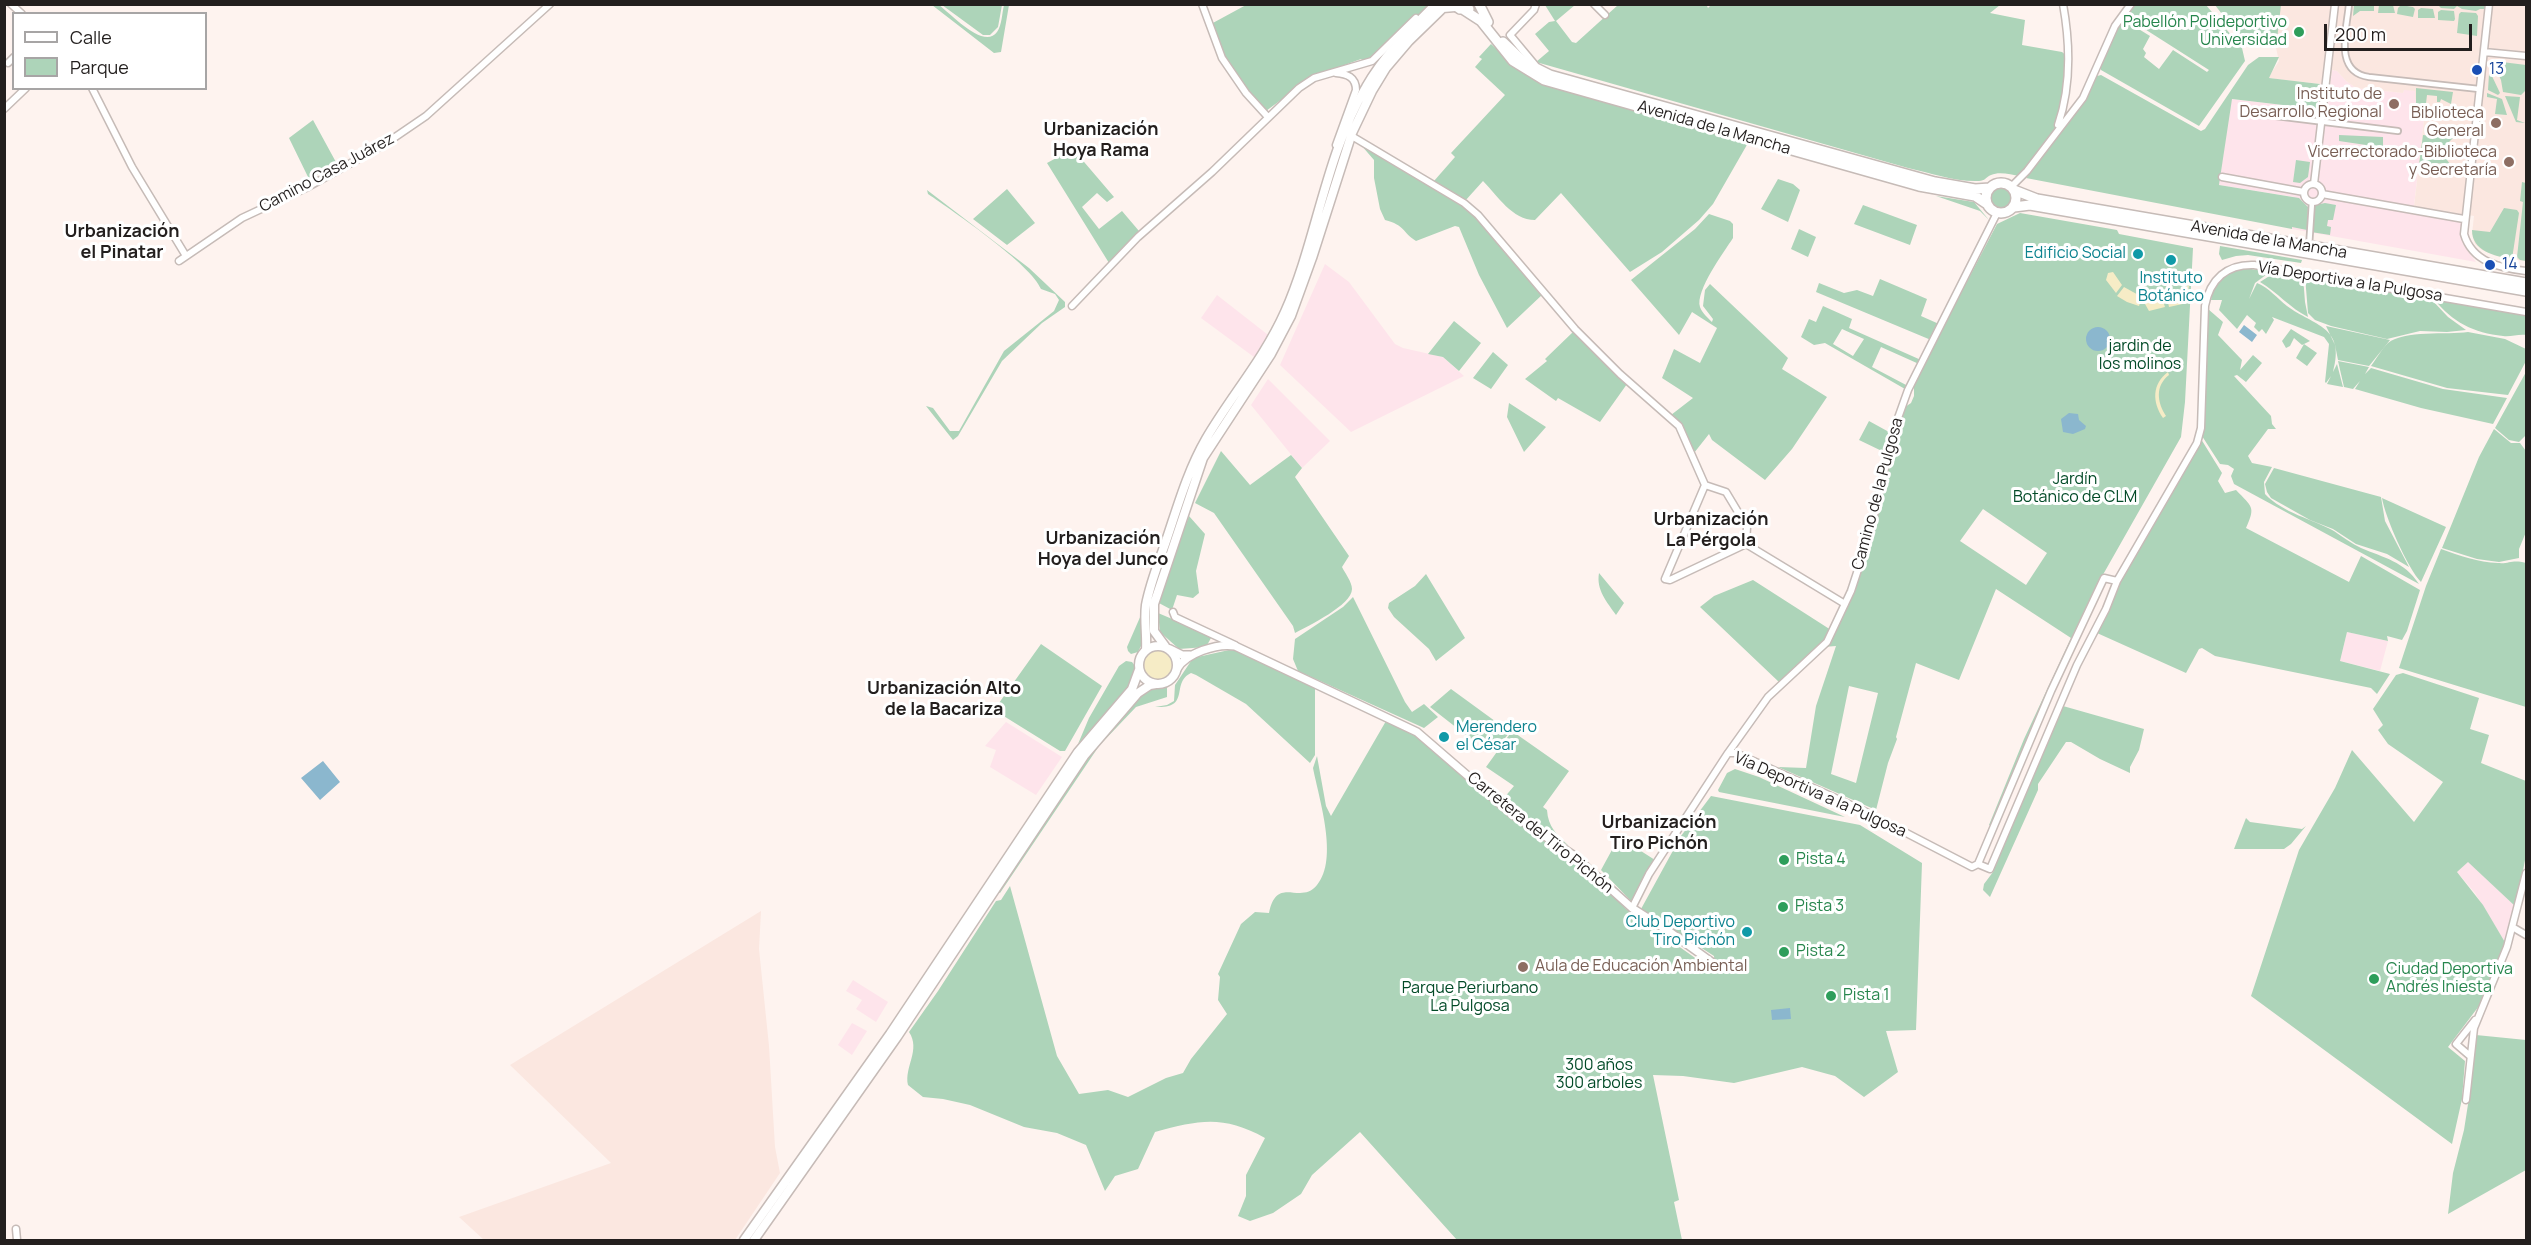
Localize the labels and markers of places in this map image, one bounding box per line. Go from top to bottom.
place label: Pabellón Polideportivo Universidad [2123,13,2287,51]
marker: Pabellón Polideportivo Universidad [2292,25,2306,39]
place label: 13 [2489,60,2504,80]
marker: 13 [2470,63,2484,77]
place label: Instituto de Desarrollo Regional [2239,85,2382,123]
marker: Instituto de Desarrollo Regional [2387,97,2401,111]
place label: Biblioteca General [2411,104,2484,142]
marker: Biblioteca General [2489,116,2503,130]
place label: Vicerrectorado-Biblioteca y Secretaría [2308,143,2497,181]
marker: Vicerrectorado-Biblioteca y Secretaría [2502,155,2516,169]
place label: Edificio Social [2025,244,2126,264]
marker: Edificio Social [2131,247,2145,261]
marker: Instituto Botánico [2164,253,2178,267]
place label: 14 [2502,255,2518,275]
marker: 14 [2483,258,2497,272]
place label: Instituto Botánico [2138,269,2204,307]
place label: Merendero el César [1456,718,1537,756]
marker: Merendero el César [1437,730,1451,744]
place label: Pista 4 [1796,850,1846,870]
marker: Pista 4 [1777,853,1791,867]
place label: Pista 3 [1795,897,1844,917]
marker: Pista 3 [1776,900,1790,914]
place label: Club Deportivo Tiro Pichón [1626,913,1735,951]
marker: Club Deportivo Tiro Pichón [1740,925,1754,939]
place label: Pista 2 [1796,942,1845,962]
marker: Pista 2 [1777,945,1791,959]
place label: Aula de Educación Ambiental [1535,957,1747,977]
marker: Aula de Educación Ambiental [1516,960,1530,974]
place label: Ciudad Deportiva Andrés Iniesta [2386,960,2513,998]
marker: Ciudad Deportiva Andrés Iniesta [2367,972,2381,986]
place label: Pista 1 [1843,986,1890,1006]
marker: Pista 1 [1824,989,1838,1003]

